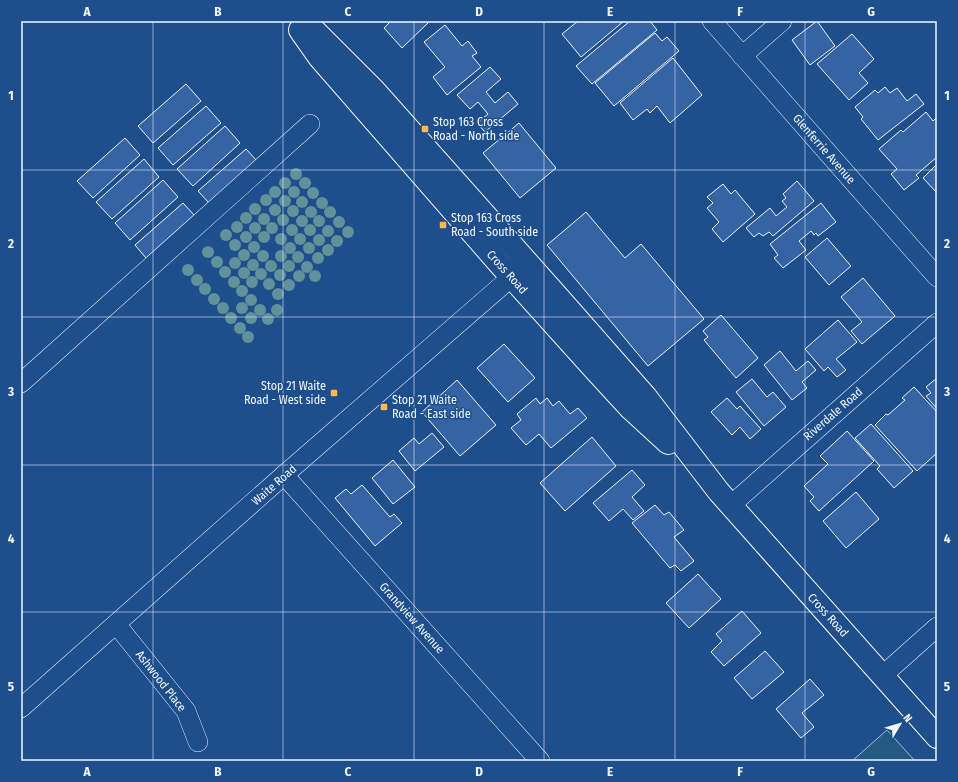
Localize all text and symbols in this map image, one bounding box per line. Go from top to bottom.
text: A [82,4,91,19]
text: B [214,4,222,19]
text: C [345,4,352,19]
text: D [475,4,483,19]
text: E [607,4,613,19]
text: F [737,4,743,19]
text: G [867,4,875,19]
text: 1 [8,88,14,103]
text: 1 [944,88,950,103]
street label: Glenferrie Avenue [790,111,858,187]
place label: Stop 163 Cross Road - North side [433,115,519,143]
marker: Stop 163 Cross Road - North side [420,124,430,134]
place label: Stop 163 Cross Road - South side [451,211,538,239]
marker: Stop 163 Cross Road - South side [438,220,448,230]
text: 2 [7,236,14,251]
text: 2 [943,236,950,251]
street label: Cross Road [484,247,530,297]
place label: Stop 21 Waite Road - West side [244,379,326,407]
text: 3 [7,384,14,399]
text: 3 [943,384,950,399]
street label: Riverdale Road [801,385,865,443]
marker: Stop 21 Waite Road - West side [329,388,339,398]
place label: Stop 21 Waite Road - East side [392,393,471,421]
marker: Stop 21 Waite Road - East side [379,402,389,412]
street label: Waite Road [249,462,299,508]
text: 4 [8,531,15,546]
text: 4 [944,531,951,546]
street label: Grandview Avenue [377,580,447,656]
street label: Cross Road [805,590,851,640]
street label: Ashwood Place [133,648,189,714]
text: 5 [8,679,14,694]
text: 5 [944,679,950,694]
north arrow [880,704,920,744]
text: N [900,712,915,725]
text: A [82,764,91,779]
text: B [214,764,222,779]
text: C [345,764,352,779]
text: D [475,764,483,779]
text: E [607,764,613,779]
text: F [737,764,743,779]
text: G [867,764,875,779]

